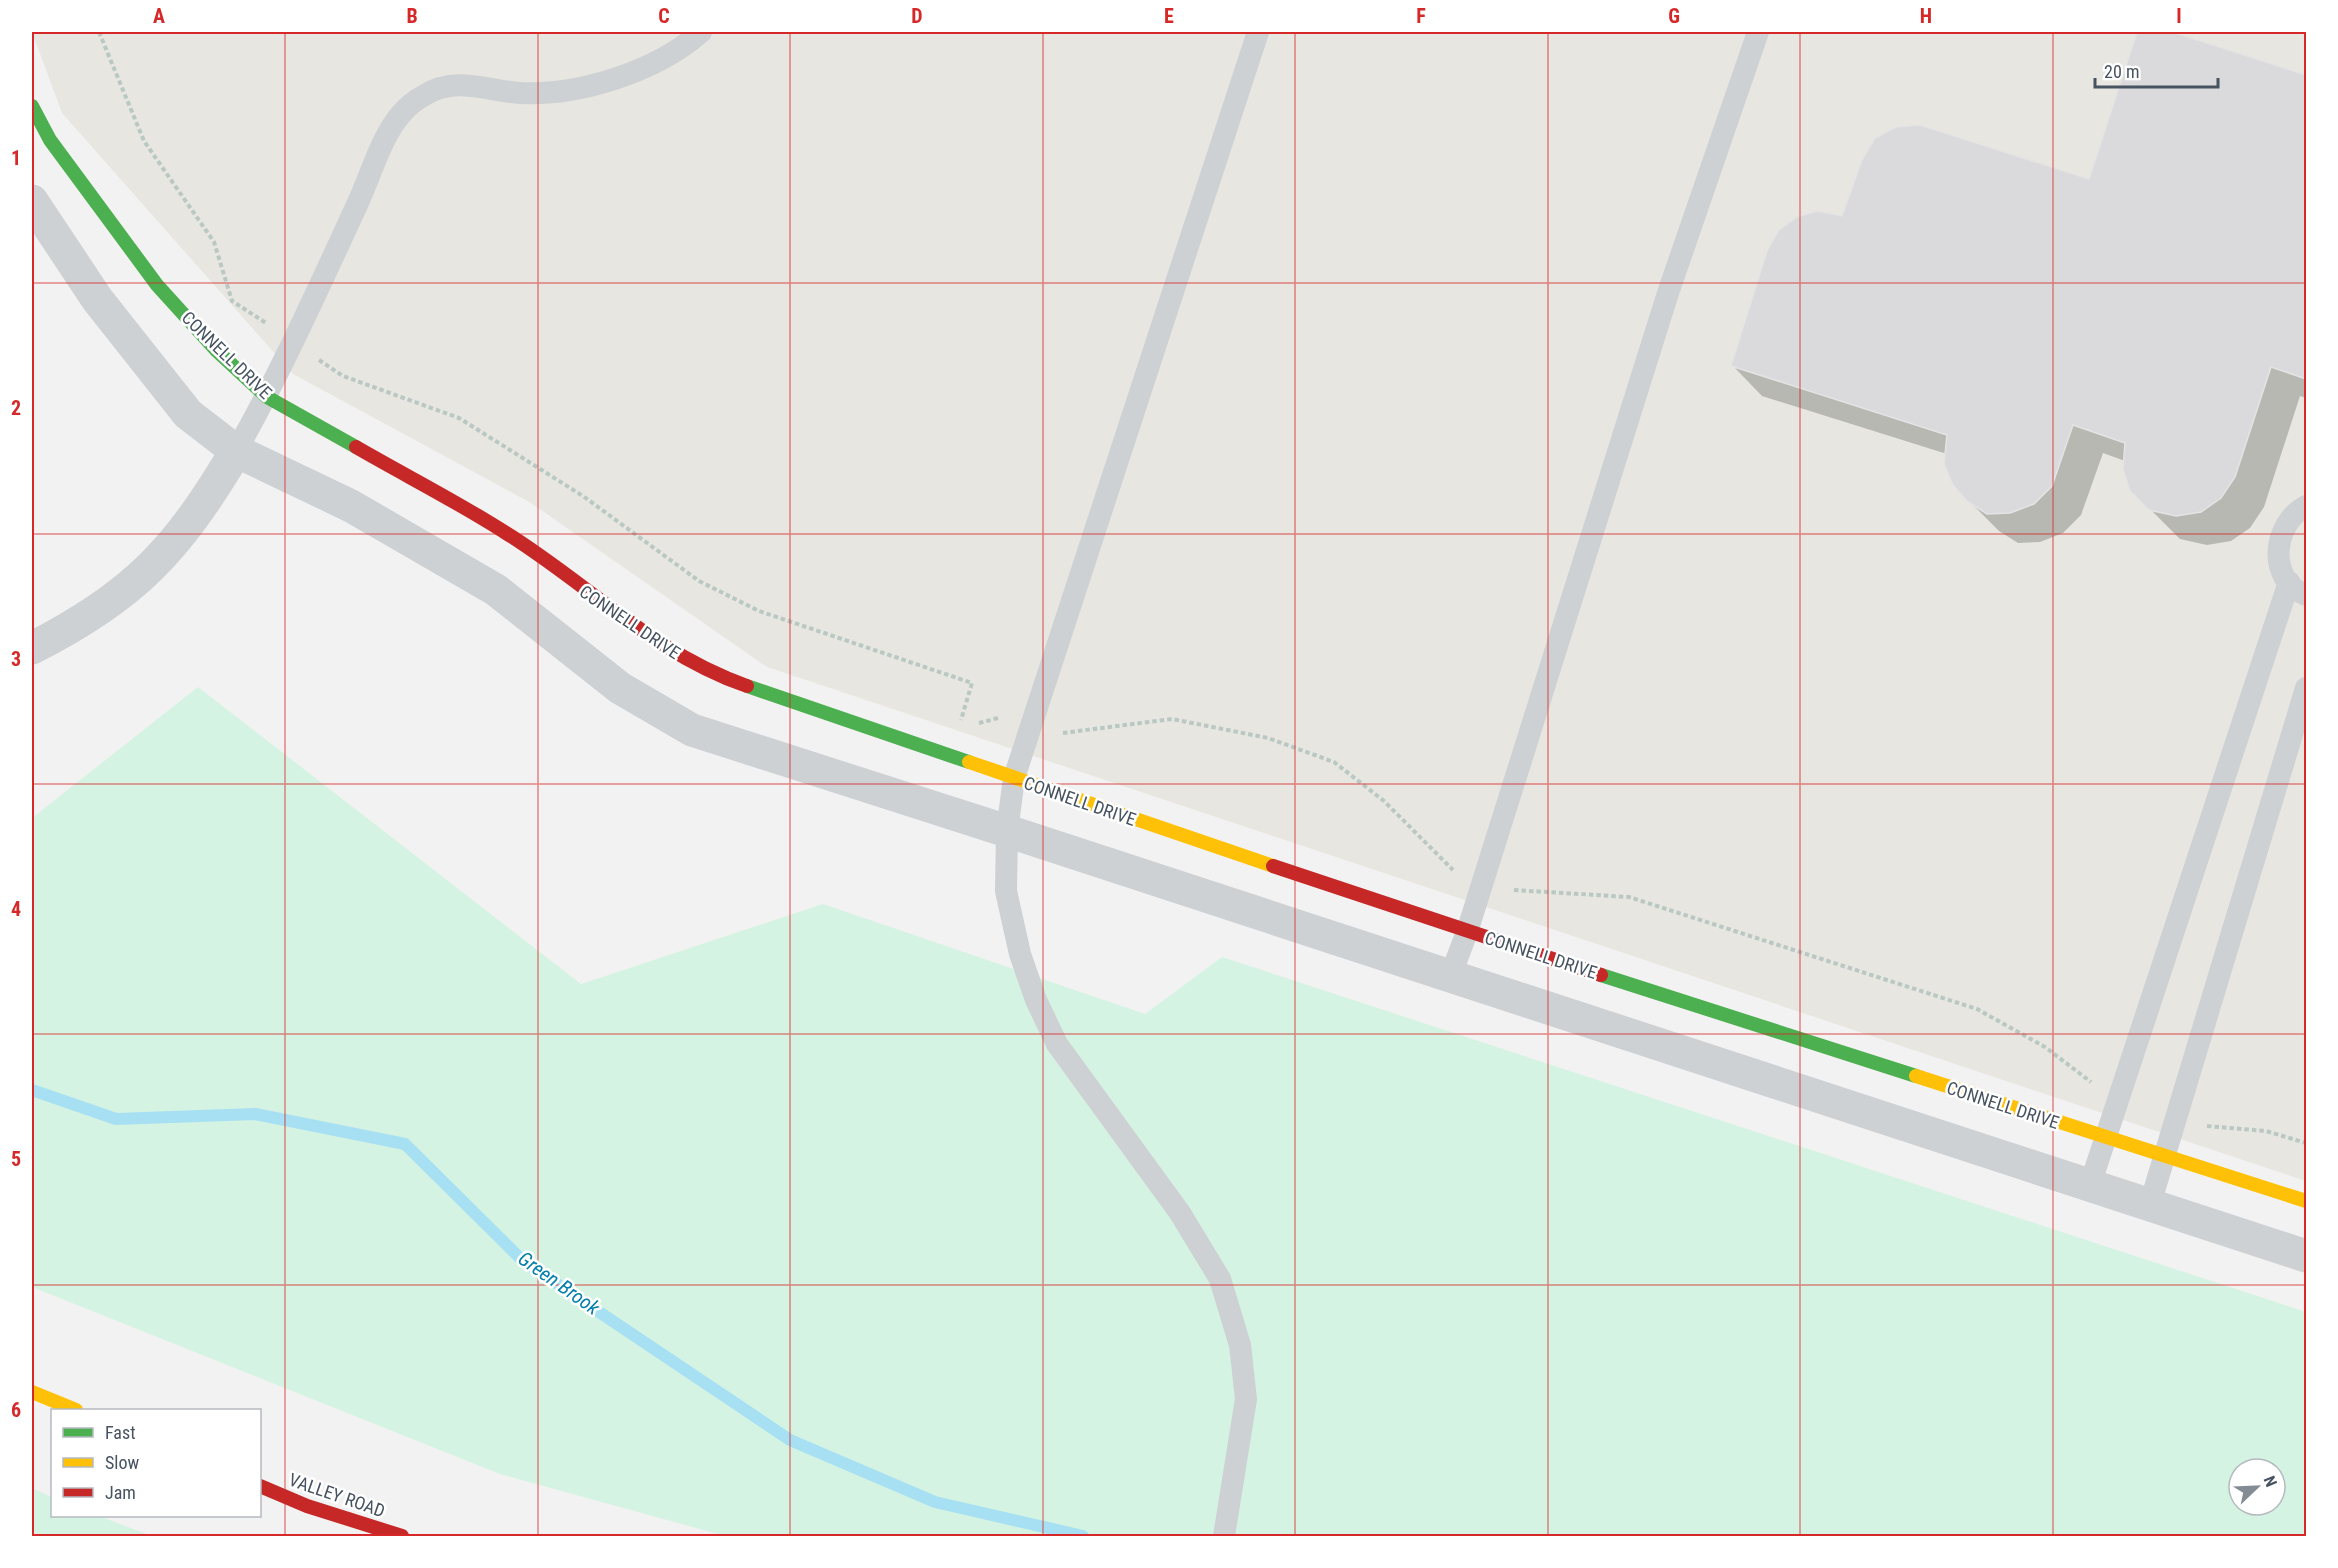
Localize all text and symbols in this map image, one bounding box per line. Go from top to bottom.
text: A [153,4,165,28]
text: B [406,4,418,28]
text: C [658,4,670,28]
text: D [911,4,923,28]
text: E [1164,4,1174,28]
text: F [1416,4,1426,28]
text: G [1668,4,1680,28]
text: H [1920,4,1932,28]
text: I [2176,4,2182,28]
scale bar [2095,51,2218,89]
text: 20 m [2104,61,2139,82]
text: 1 [11,146,21,170]
street label: CONNELL DRIVE [178,307,276,403]
text: 2 [11,396,21,420]
street label: CONNELL DRIVE [576,581,684,663]
text: 3 [11,647,21,671]
street label: CONNELL DRIVE [1021,772,1139,830]
text: 4 [11,897,21,921]
street label: CONNELL DRIVE [1482,927,1600,983]
street label: CONNELL DRIVE [1944,1077,2062,1133]
text: 5 [11,1147,21,1171]
water label: Green Brook [514,1246,605,1320]
text: 6 [11,1398,21,1422]
legend [51,1409,261,1517]
text: Fast [105,1422,136,1443]
text: Slow [105,1452,140,1473]
north arrow [2227,1457,2287,1517]
street label: VALLEY ROAD [286,1469,388,1521]
text: N [2260,1473,2281,1490]
text: Jam [105,1482,136,1503]

